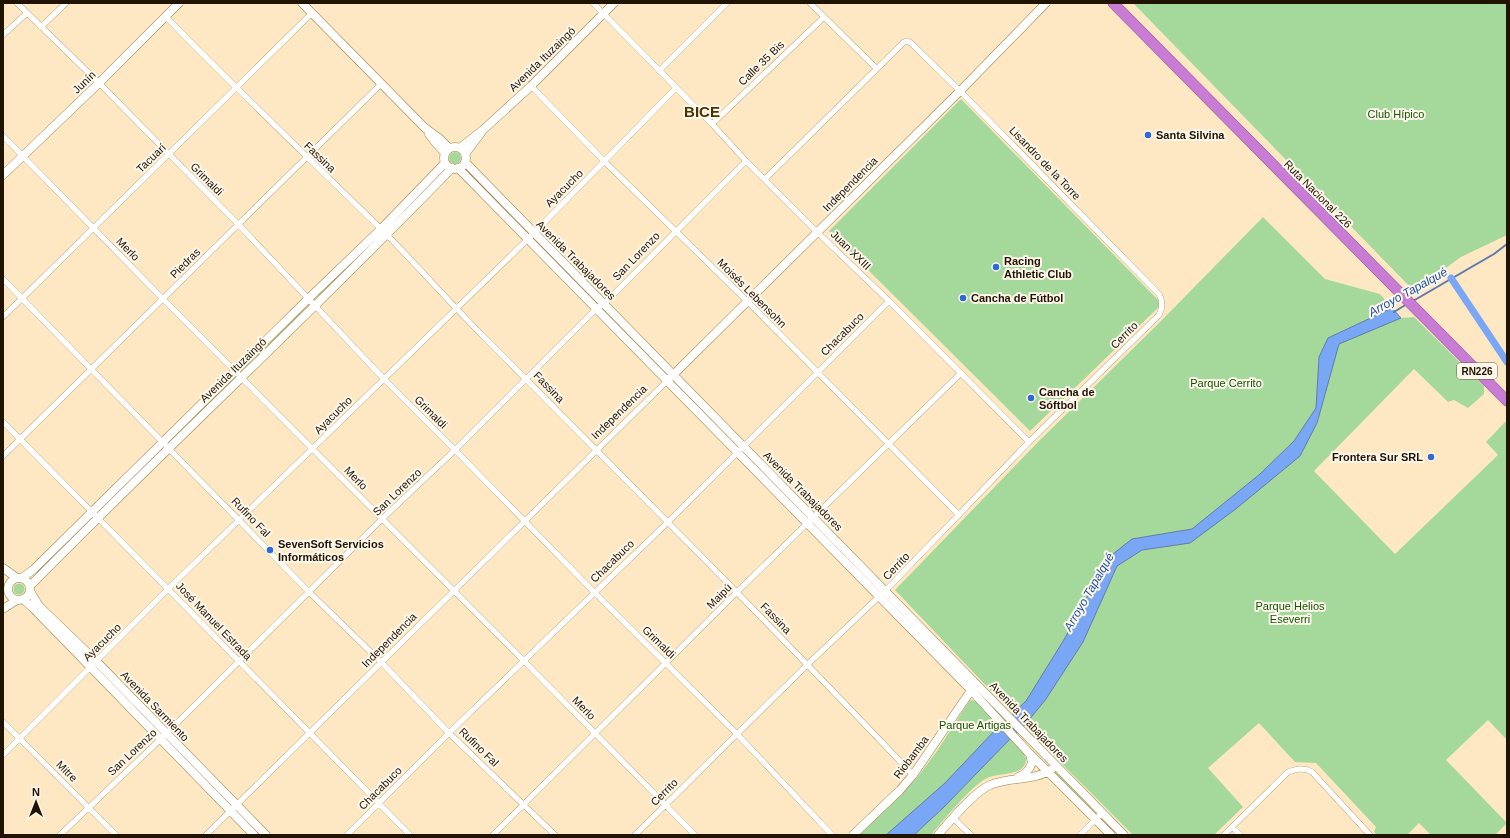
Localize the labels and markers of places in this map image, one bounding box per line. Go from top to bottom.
place label: Santa Silvina [1156,129,1225,141]
marker: Santa Silvina [1143,130,1153,140]
place label: Racing Athletic Club [1004,255,1072,280]
marker: Racing Athletic Club [991,262,1001,272]
place label: Cancha de Fútbol [971,292,1063,304]
marker: Cancha de Fútbol [958,293,968,303]
place label: Cancha de Sóftbol [1039,386,1095,411]
marker: Cancha de Sóftbol [1026,393,1036,403]
place label: Frontera Sur SRL [1332,451,1423,463]
marker: Frontera Sur SRL [1426,452,1436,462]
place label: SevenSoft Servicios Informáticos [278,538,384,563]
marker: SevenSoft Servicios Informáticos [265,545,275,555]

